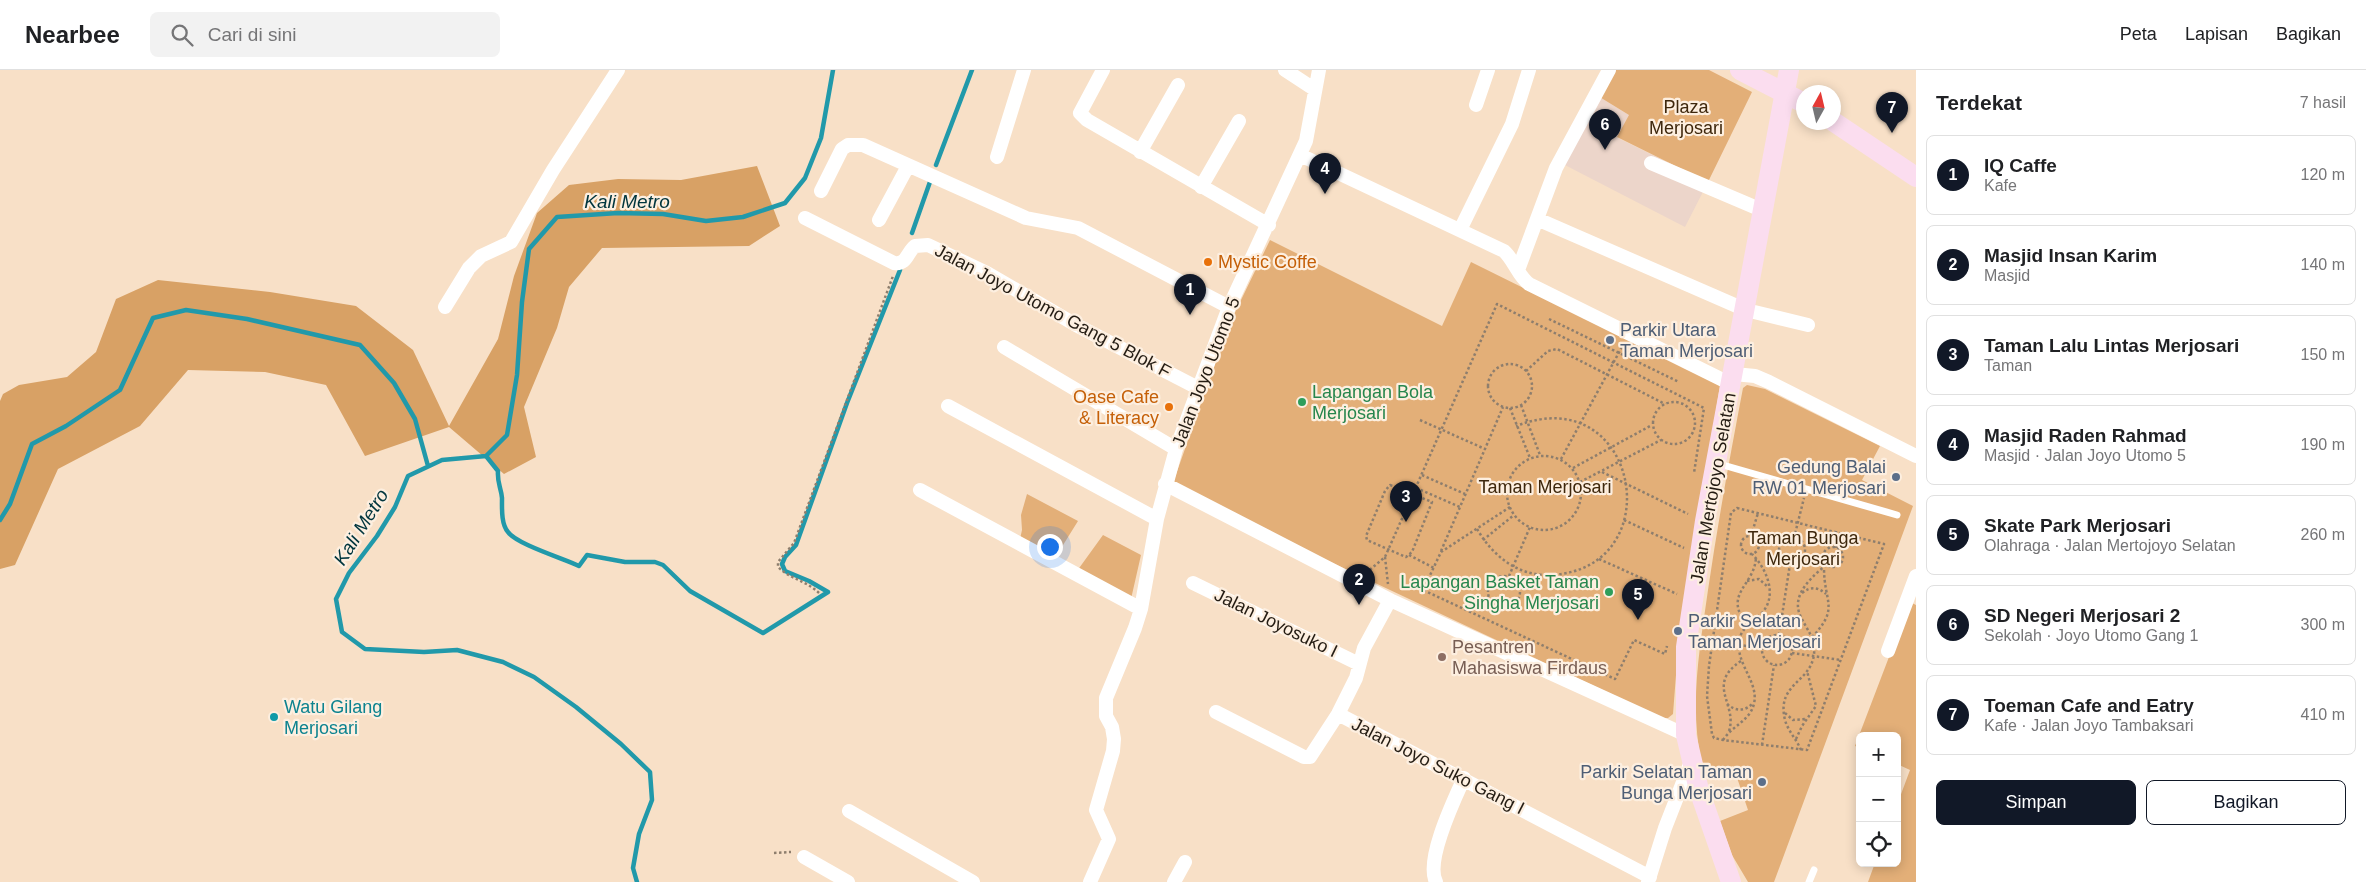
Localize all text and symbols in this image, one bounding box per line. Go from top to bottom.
search box [150,12,500,57]
text: Nearbee [25,21,120,48]
icon: search [168,21,196,49]
text: Cari di sini [208,24,296,45]
text: Peta [2120,24,2157,44]
text: Lapisan [2185,24,2248,44]
text: Bagikan [2276,24,2341,44]
north arrow [1796,85,1841,130]
text: Terdekat [1936,91,2022,114]
pin: 7 [1876,92,1908,133]
text: 7 hasil [2300,94,2346,111]
park label: Plaza Merjosari [1649,97,1723,138]
pin: 6 [1589,109,1621,150]
pin: 4 [1309,153,1341,194]
text: IQ Caffe [1984,155,2057,176]
text: 1 [1949,166,1957,183]
text: 120 m [2301,166,2345,183]
text: Kafe [1984,177,2017,194]
water label: Kali Metro [584,191,670,212]
street label: Jalan Joyo Utomo Gang 5 Blok F [932,240,1174,382]
text: Masjid Insan Karim [1984,245,2157,266]
place label: Mystic Coffe [1218,252,1317,272]
marker: Mystic Coffe [1202,256,1214,268]
text: 2 [1949,256,1957,273]
text: 140 m [2301,256,2345,273]
text: Masjid [1984,267,2030,284]
pin: 1 [1174,274,1206,315]
street label: Jalan Joyo Utomo 5 [1168,294,1244,450]
place label: Parkir Utara Taman Merjosari [1620,320,1753,361]
marker: Parkir Utara Taman Merjosari [1604,334,1616,346]
text: Taman Lalu Lintas Merjosari [1984,335,2239,356]
text: 3 [1949,346,1957,363]
text: 150 m [2301,346,2345,363]
text: Taman [1984,357,2032,374]
place label: Lapangan Bola Merjosari [1312,382,1434,423]
place label: Oase Cafe & Literacy [1073,387,1159,428]
street label: Jalan Mertojoyo Selatan [1686,391,1740,585]
marker: Lapangan Bola Merjosari [1296,396,1308,408]
marker: Oase Cafe & Literacy [1163,401,1175,413]
text: Masjid Raden Rahmad [1984,425,2187,446]
text: 4 [1949,436,1957,453]
text: 190 m [2301,436,2345,453]
text: Masjid · Jalan Joyo Utomo 5 [1984,447,2186,464]
place label: Gedung Balai RW 01 Merjosari [1752,457,1886,498]
marker: Gedung Balai RW 01 Merjosari [1890,471,1902,483]
park label: Taman Merjosari [1478,477,1612,497]
pin: 3 [1390,481,1422,522]
water label: Kali Metro [329,485,393,569]
text: Skate Park Merjosari [1984,515,2171,536]
text: 5 [1949,526,1957,543]
text: 260 m [2301,526,2345,543]
park label: Taman Bunga Merjosari [1747,528,1860,569]
your location [1037,534,1063,560]
text: Olahraga · Jalan Mertojoyo Selatan [1984,537,2236,554]
pin: 2 [1343,564,1375,605]
place label: Lapangan Basket Taman Singha Merjosari [1400,572,1599,613]
pin: 5 [1622,579,1654,620]
street label: Jalan Joyosuko I [1211,585,1341,661]
marker: Lapangan Basket Taman Singha Merjosari [1603,586,1615,598]
text: SD Negeri Merjosari 2 [1984,605,2180,626]
place label: Parkir Selatan Taman Merjosari [1688,611,1821,652]
text: 6 [1949,616,1957,633]
text: 300 m [2301,616,2345,633]
marker: Parkir Selatan Taman Merjosari [1672,625,1684,637]
text: Sekolah · Joyo Utomo Gang 1 [1984,627,2198,644]
place label: Pesantren Mahasiswa Firdaus [1452,637,1607,678]
marker: Pesantren Mahasiswa Firdaus [1436,651,1448,663]
text: Toeman Cafe and Eatry [1984,695,2194,716]
place label: Watu Gilang Merjosari [284,697,382,738]
text: 7 [1949,706,1957,723]
text: 410 m [2301,706,2345,723]
marker: Watu Gilang Merjosari [268,711,280,723]
street label: Jalan Joyo Suko Gang I [1348,714,1528,818]
text: Kafe · Jalan Joyo Tambaksari [1984,717,2194,734]
map controls [1856,732,1901,867]
button: + [1856,732,1901,777]
place label: Parkir Selatan Taman Bunga Merjosari [1580,762,1752,803]
marker: Parkir Selatan Taman Bunga Merjosari [1756,776,1768,788]
button: − [1856,777,1901,822]
button: Simpan [1936,780,2136,825]
button: Bagikan [2146,780,2346,825]
button: locate [1856,822,1901,867]

